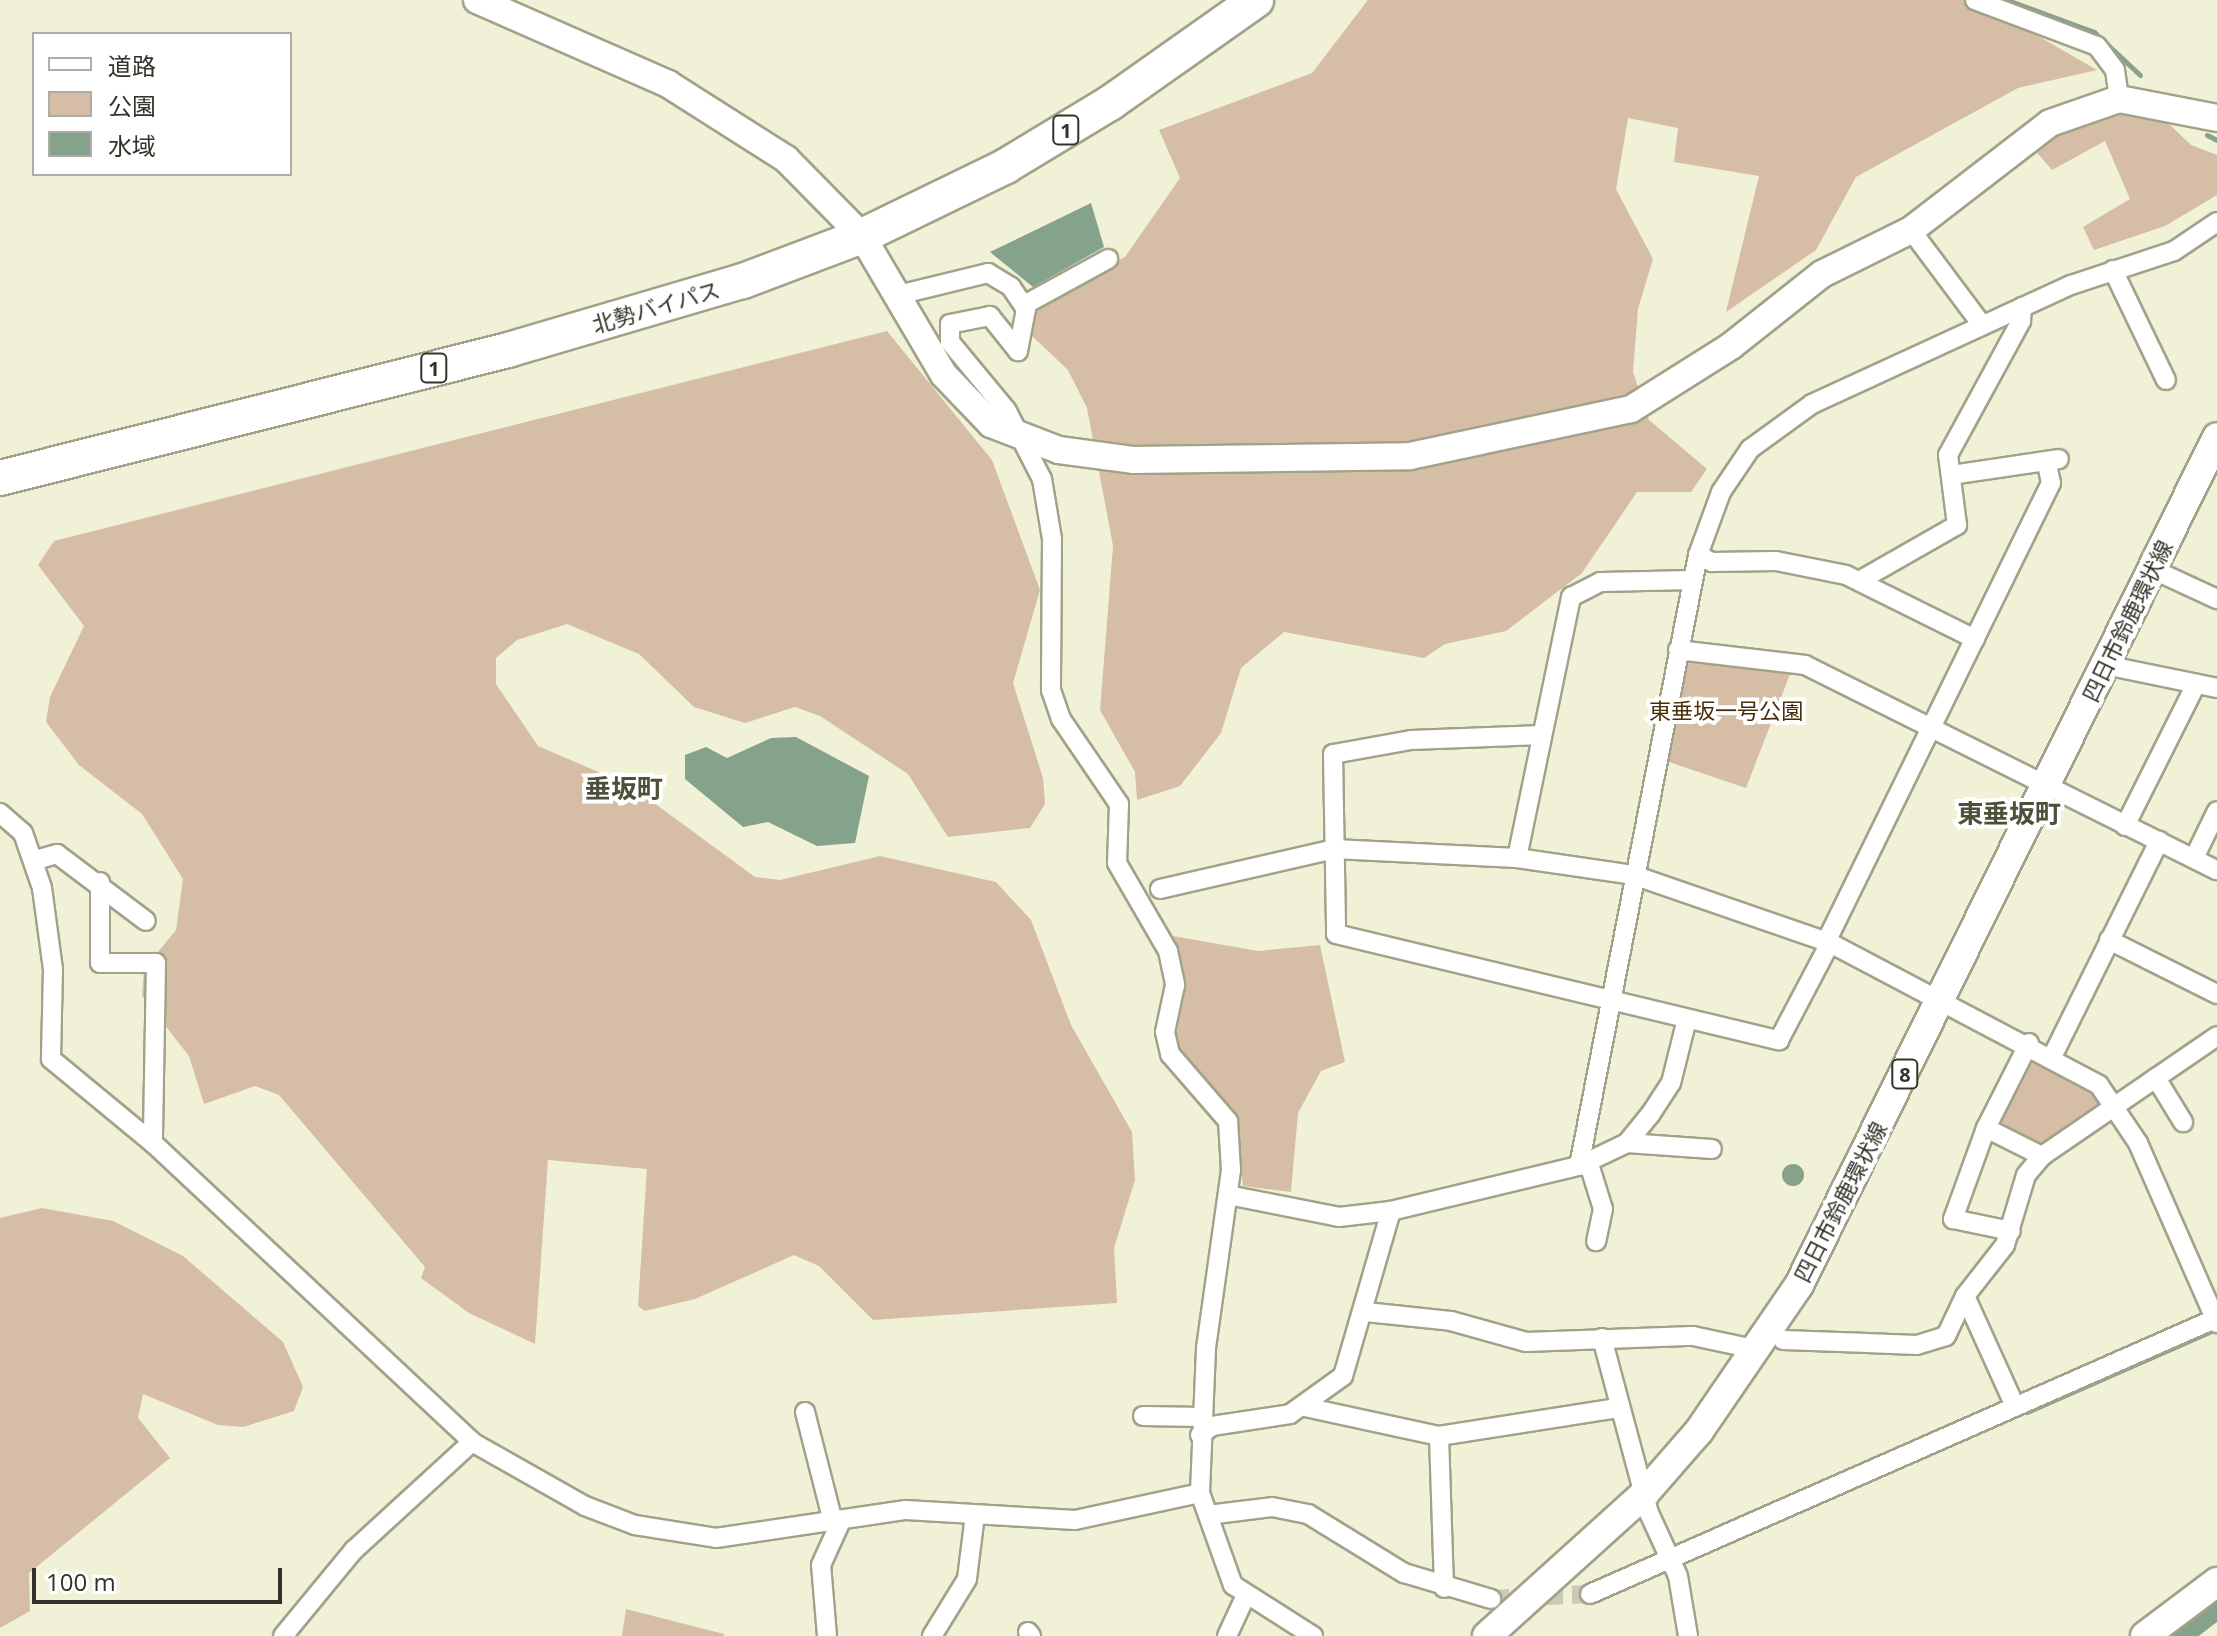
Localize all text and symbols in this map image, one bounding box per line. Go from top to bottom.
legend [32,32,292,176]
text: 道路 [108,49,156,82]
text: 公園 [108,89,156,122]
road number: 1 [1052,114,1080,146]
text: 水域 [108,129,156,162]
street label: 北勢バイパス [589,276,723,338]
road number: 1 [420,352,448,384]
street label: 四日市鈴鹿環状線 [2077,536,2177,706]
park label: 東垂坂一号公園 [1649,698,1803,724]
district label: 垂坂町 [585,773,663,805]
district label: 東垂坂町 [1957,798,2061,830]
road number: 8 [1891,1058,1919,1090]
street label: 四日市鈴鹿環状線 [1788,1118,1892,1286]
scale bar [36,1552,286,1602]
text: 100 m [46,1565,116,1598]

